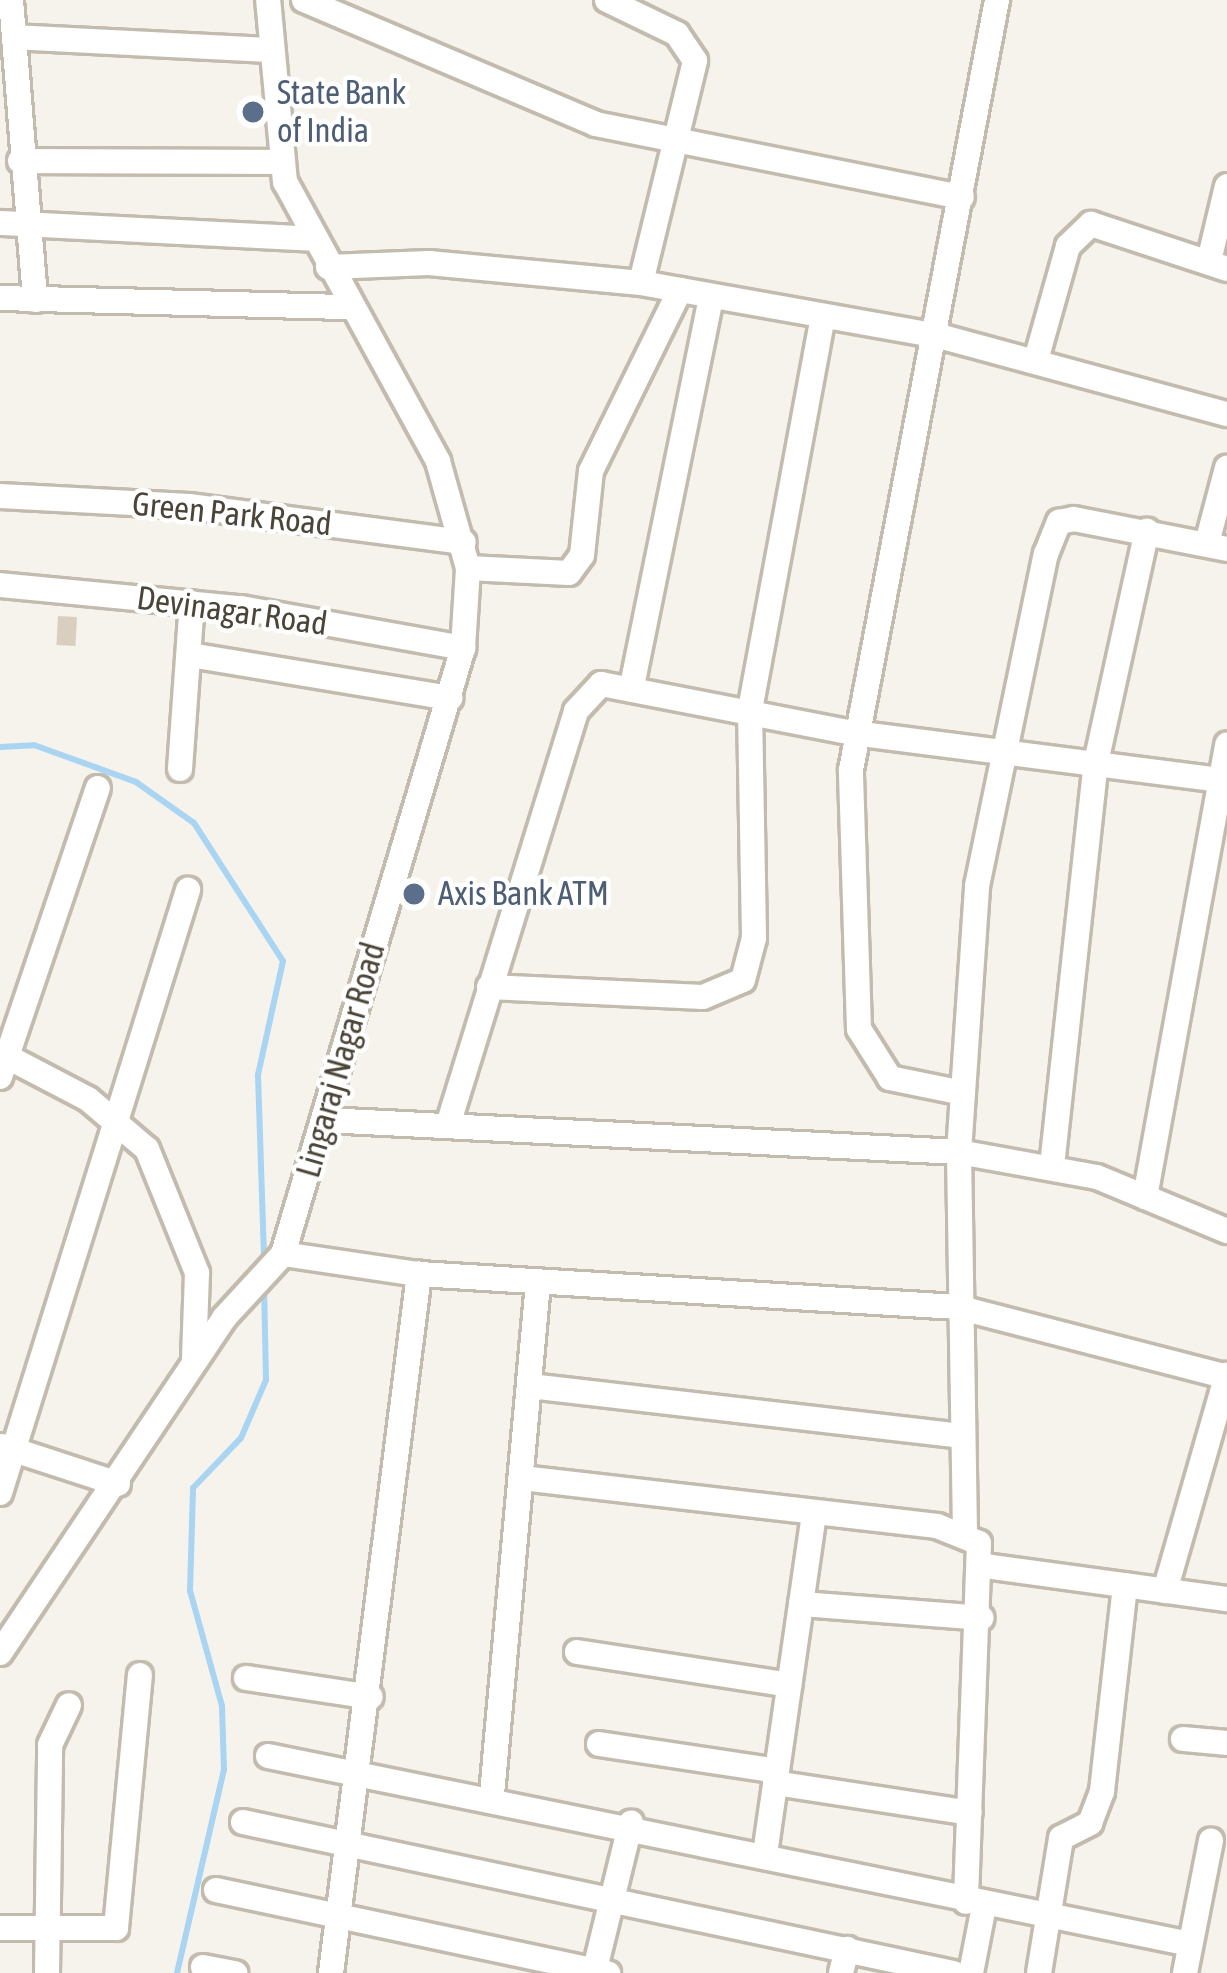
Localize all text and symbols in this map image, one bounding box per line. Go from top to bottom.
place label: State Bank of India [277,73,406,151]
marker: State Bank of India [240,99,266,125]
street label: Green Park Road [130,484,334,544]
street label: Devinagar Road [134,578,330,644]
place label: Axis Bank ATM [438,874,609,914]
marker: Axis Bank ATM [401,881,427,907]
street label: Lingaraj Nagar Road [289,938,393,1182]

